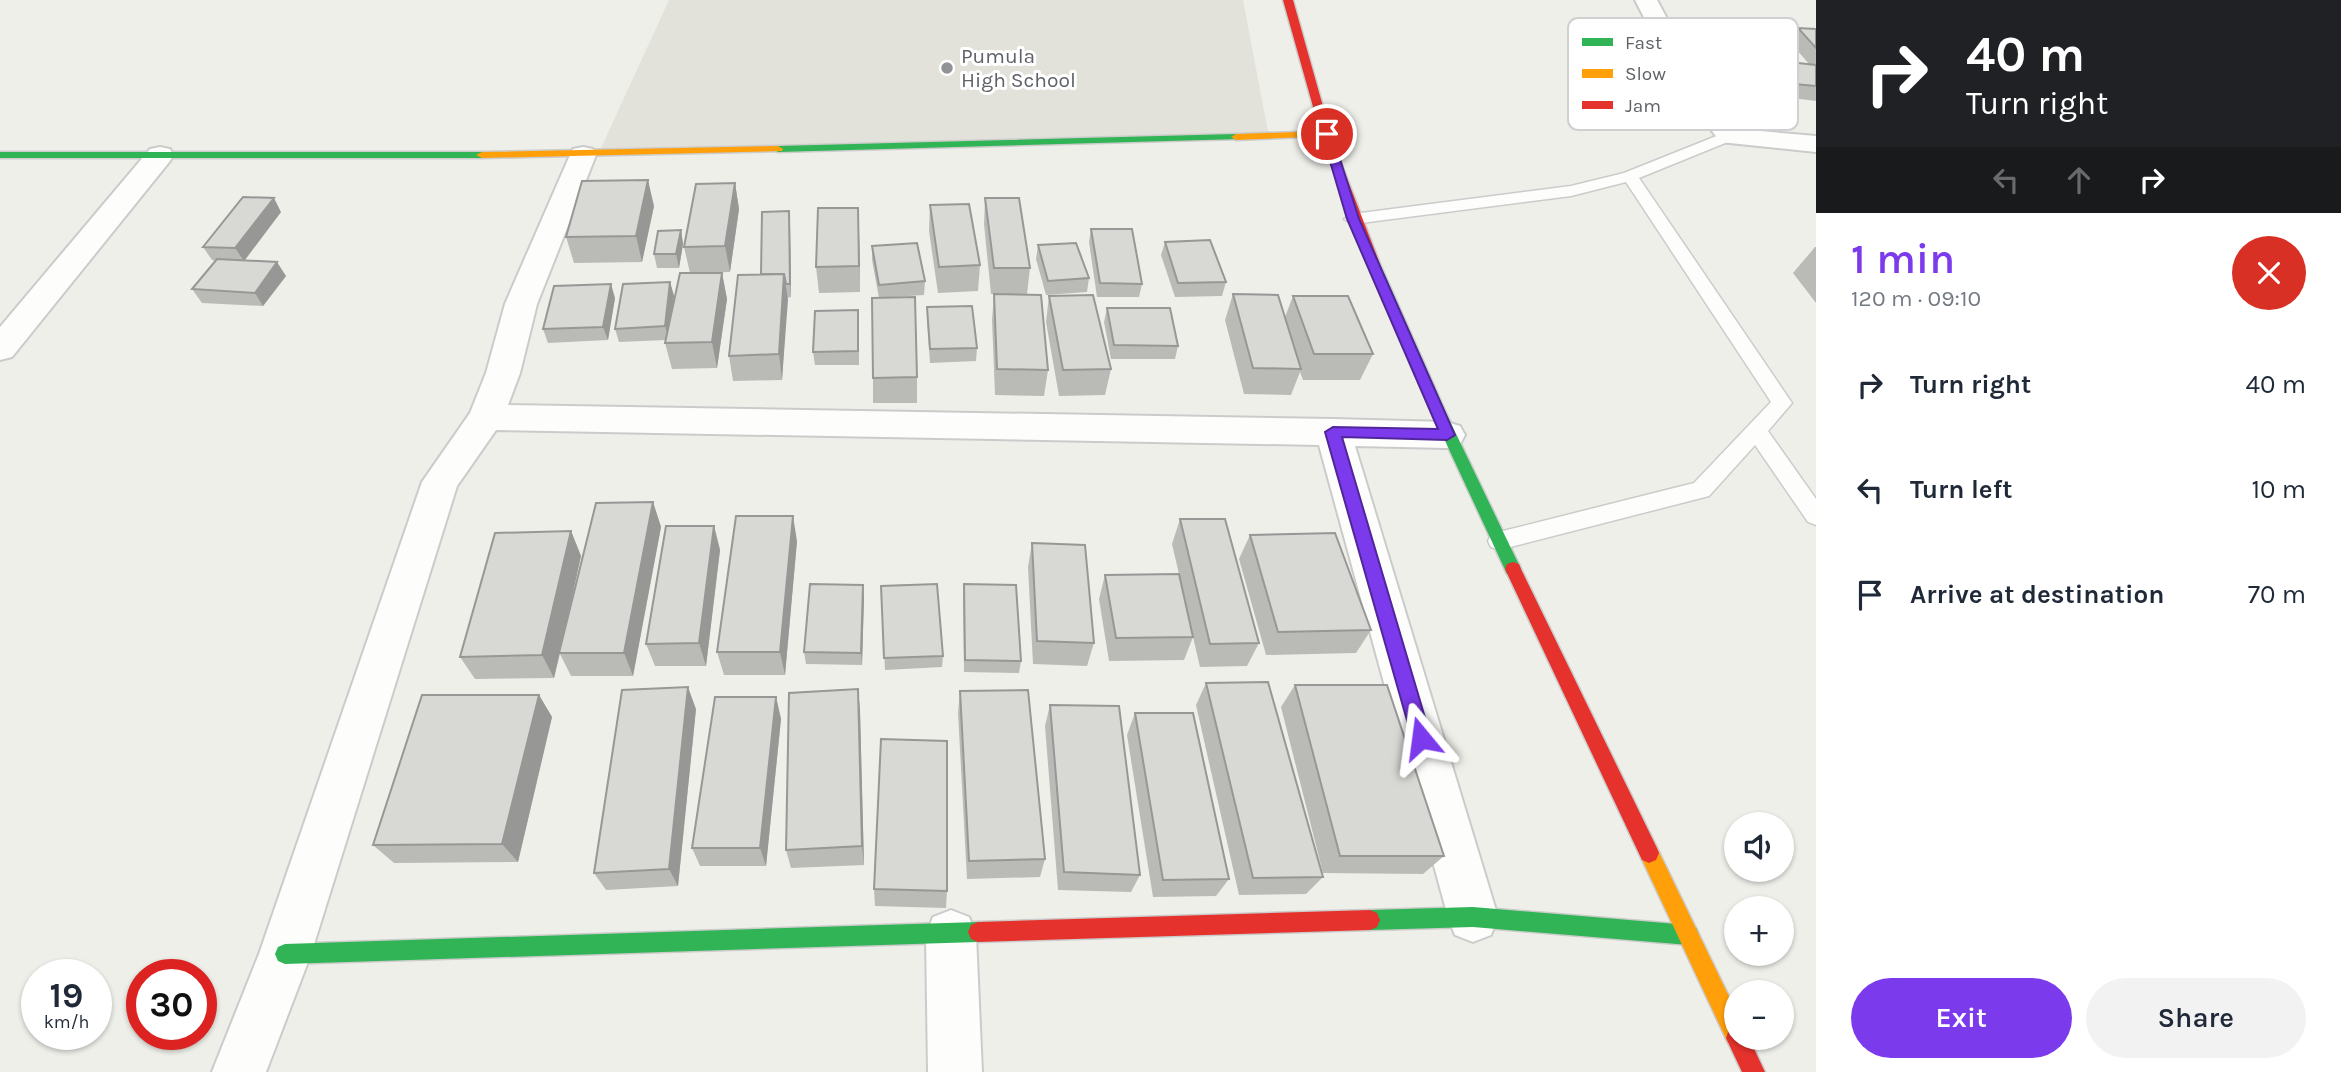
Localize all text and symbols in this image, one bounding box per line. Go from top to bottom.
legend [1568,18,1798,130]
text: 40 m [1966,26,2085,83]
icon: right [1851,28,1942,119]
text: Fast [1625,32,1662,54]
place label: Pumula High School [961,44,1076,92]
marker: Pumula High School [939,60,955,76]
text: Slow [1625,63,1666,85]
text: Turn right [1966,85,2108,122]
text: Jam [1625,95,1661,117]
pin [1297,104,1357,164]
icon: arrive [1308,115,1346,153]
icon: left [1987,161,2025,199]
icon: ahead [2060,161,2098,199]
icon: right [2133,161,2171,199]
text: 1 min [1851,234,1955,284]
button: close [2232,236,2306,310]
text: 120 m · 09:10 [1851,285,1981,312]
icon: right [1851,366,1889,404]
text: Turn right [1910,369,2031,400]
text: 40 m [2246,369,2306,400]
icon: left [1851,471,1889,509]
text: Turn left [1910,474,2012,505]
text: 10 m [2251,474,2306,505]
icon: arrive [1851,576,1889,614]
text: Arrive at destination [1910,579,2164,610]
text: 70 m [2248,579,2306,610]
position arrow [1384,701,1458,775]
map controls [1724,812,1794,1050]
button: sound [1724,812,1794,882]
button: + [1724,896,1794,966]
speed limit sign: 30 [126,959,217,1050]
text: 19 [50,975,83,1016]
button: Exit [1851,978,2072,1058]
button: Share [2086,978,2306,1058]
button: − [1724,980,1794,1050]
text: km/h [44,1011,89,1033]

